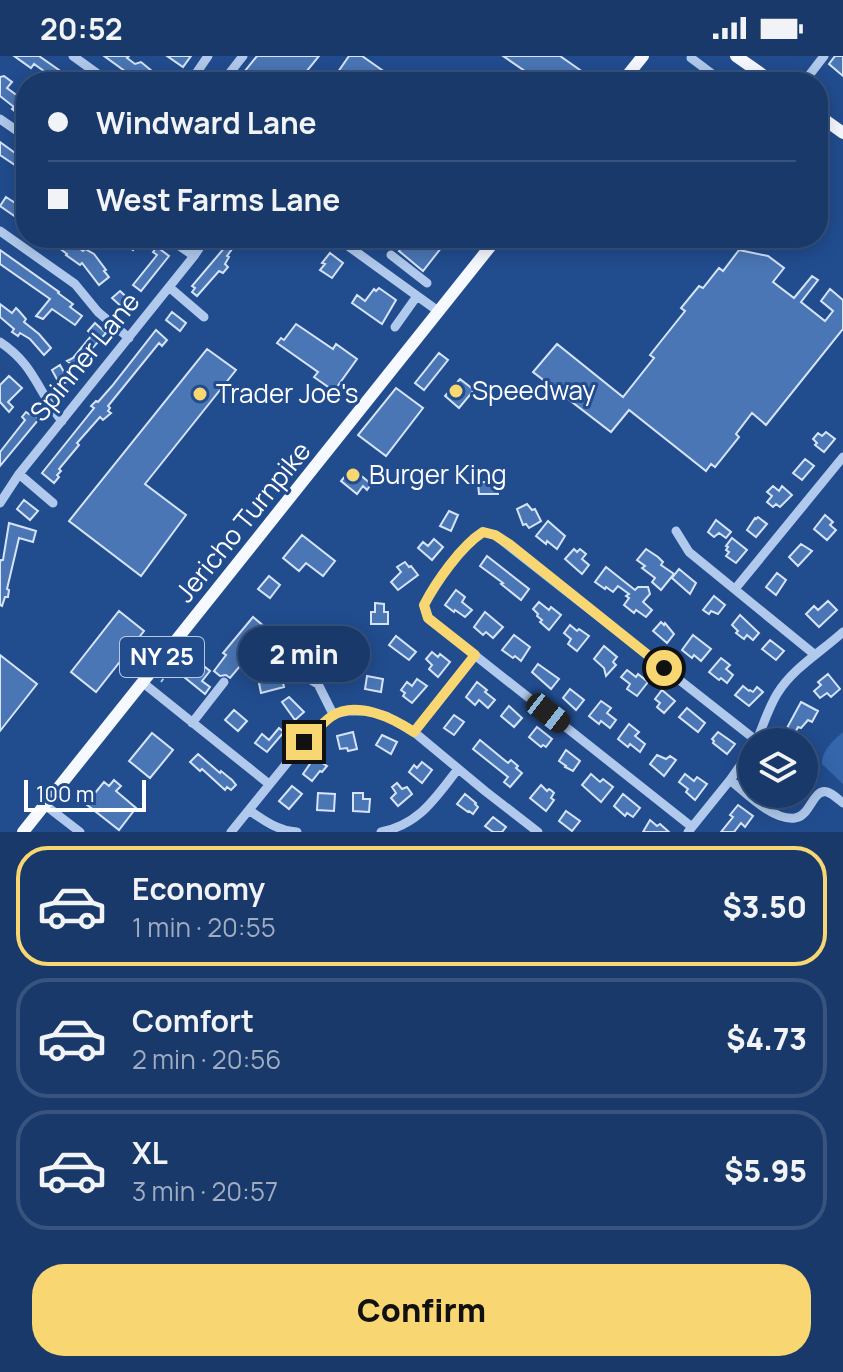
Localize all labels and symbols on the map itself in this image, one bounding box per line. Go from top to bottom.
street label: Spinner Lane [21,284,147,428]
place label: Speedway [472,372,596,408]
place label: Trader Joe's [216,375,358,411]
marker: Speedway [447,382,465,400]
marker: Trader Joe's [191,385,209,403]
street label: Jericho Turnpike [166,434,318,609]
place label: Burger King [369,456,507,492]
marker: Burger King [344,466,362,484]
callout: 2 min [238,626,370,682]
road number: NY 25 [120,637,204,677]
route start [646,650,682,686]
car [522,689,574,737]
route end [286,724,322,760]
scale bar [24,776,146,812]

